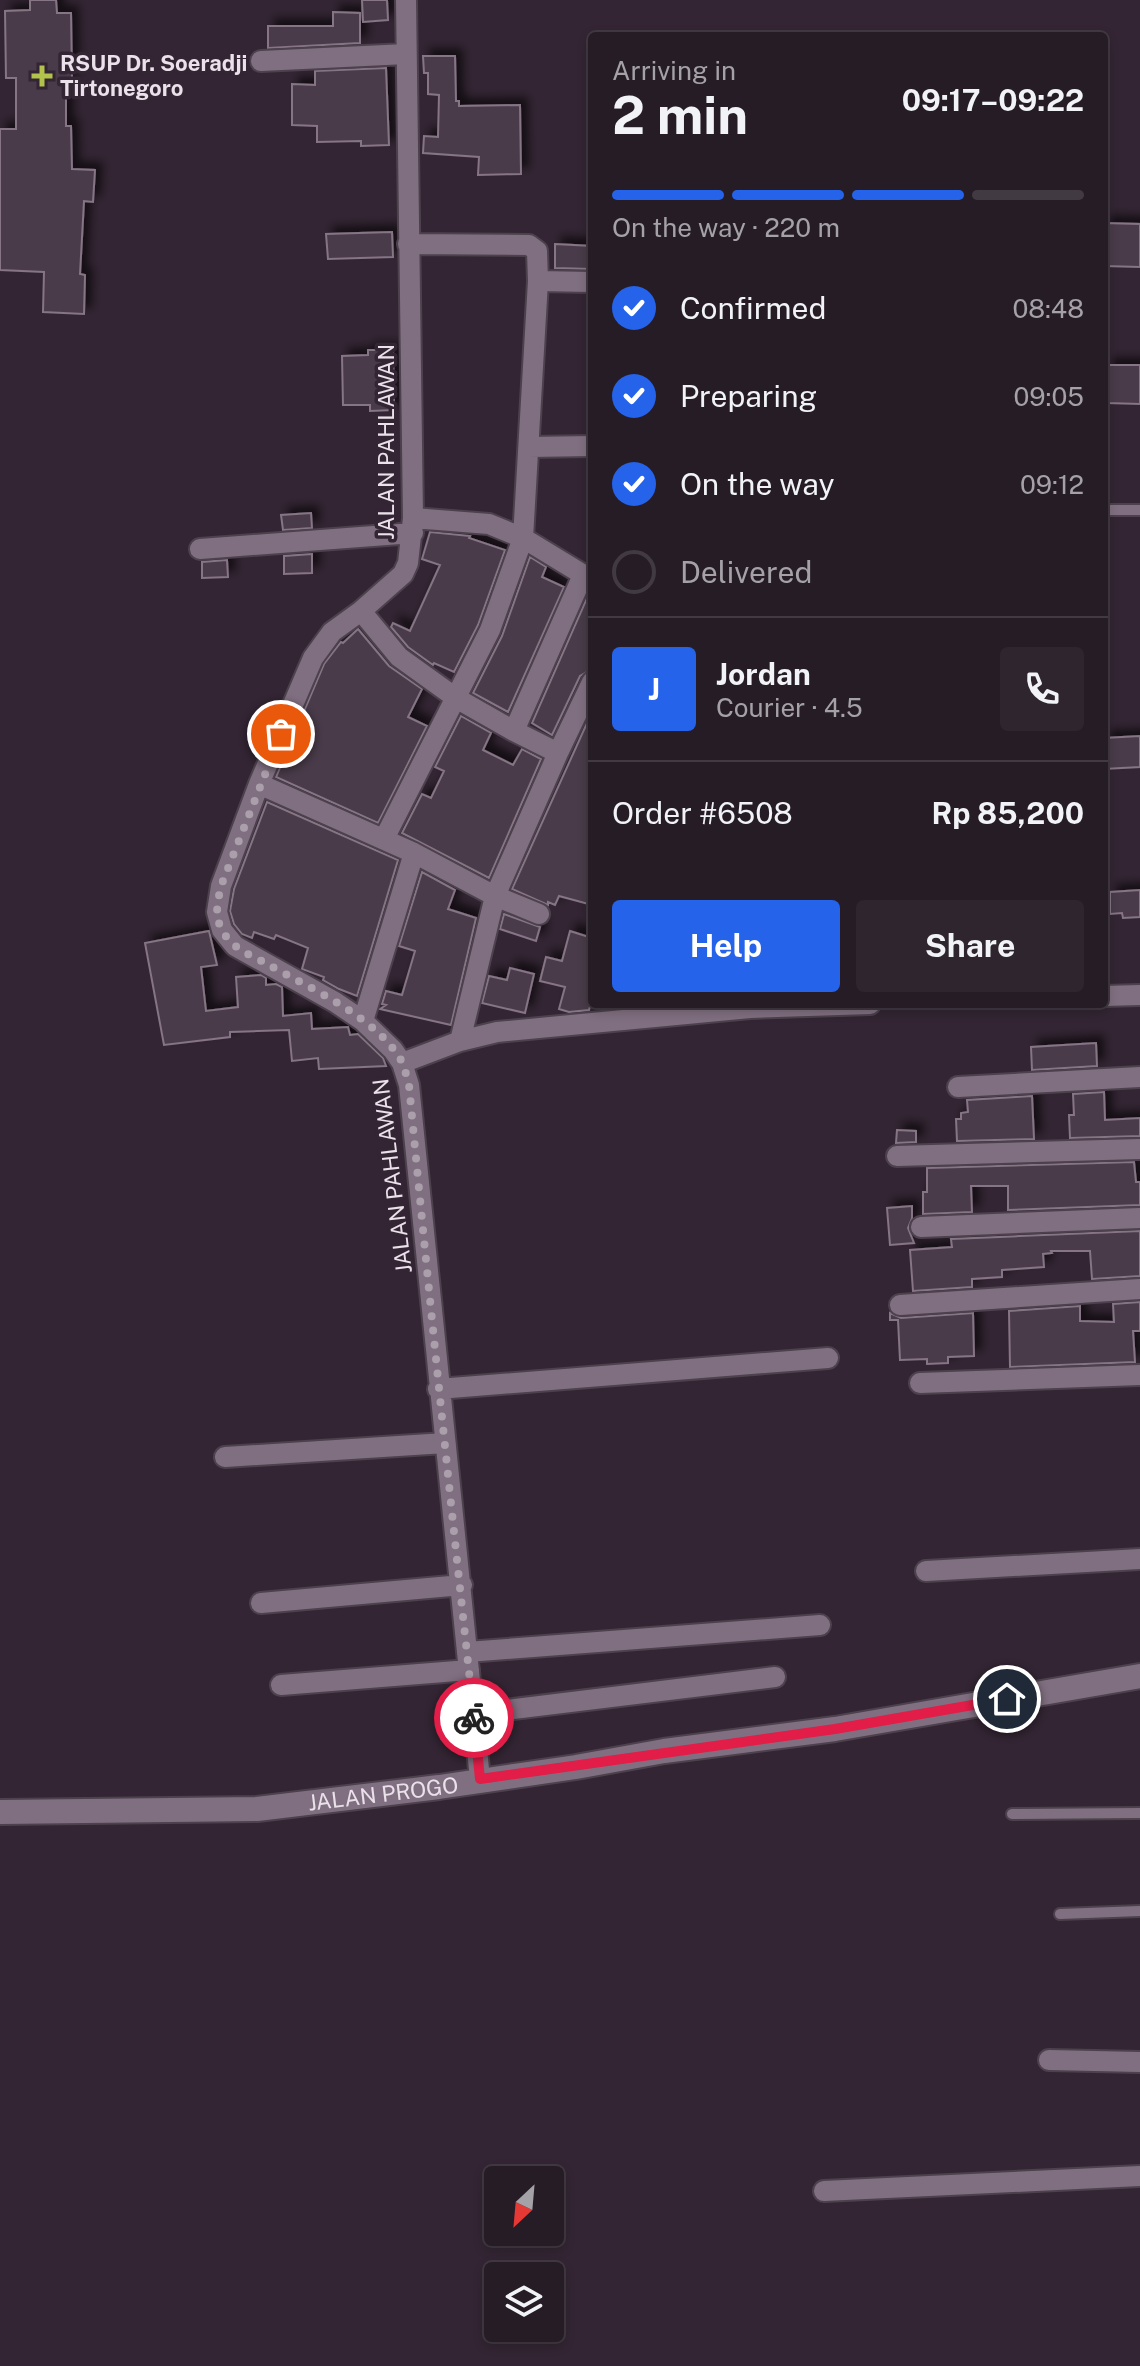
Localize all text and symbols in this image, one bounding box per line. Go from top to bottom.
place label: RSUP Dr. Soeradji Tirtonegoro [60,50,247,101]
text: Arriving in [612,55,736,86]
marker: RSUP Dr. Soeradji Tirtonegoro [31,65,53,87]
text: 09:17–09:22 [902,82,1084,118]
text: 2 min [612,85,748,146]
text: On the way · 220 m [612,212,840,243]
icon: check [612,286,656,330]
text: Confirmed [680,290,826,326]
text: 08:48 [1013,293,1084,324]
street label: JALAN PAHLAWAN [373,344,399,540]
icon: check [612,374,656,418]
text: Preparing [680,378,817,414]
text: 09:05 [1014,381,1084,412]
icon: check [612,462,656,506]
text: On the way [680,466,834,502]
text: 09:12 [1020,469,1084,500]
text: Delivered [680,554,812,590]
button: phone [1000,647,1084,731]
text: Jordan [716,656,811,692]
text: J [648,671,660,707]
text: Courier · 4.5 [716,692,863,723]
pin [247,700,315,768]
icon: bag [259,712,303,756]
text: Order #6508 [612,795,793,831]
text: Rp 85,200 [931,795,1084,831]
button: Help [612,900,840,992]
button: Share [856,900,1084,992]
street label: JALAN PAHLAWAN [367,1077,417,1275]
pin [973,1665,1041,1733]
icon: home [985,1677,1029,1721]
courier [434,1678,514,1758]
icon: bike [452,1696,496,1740]
street label: JALAN PROGO [307,1771,460,1816]
north arrow [484,2166,564,2246]
map controls [484,2166,564,2342]
button: layers [484,2262,564,2342]

